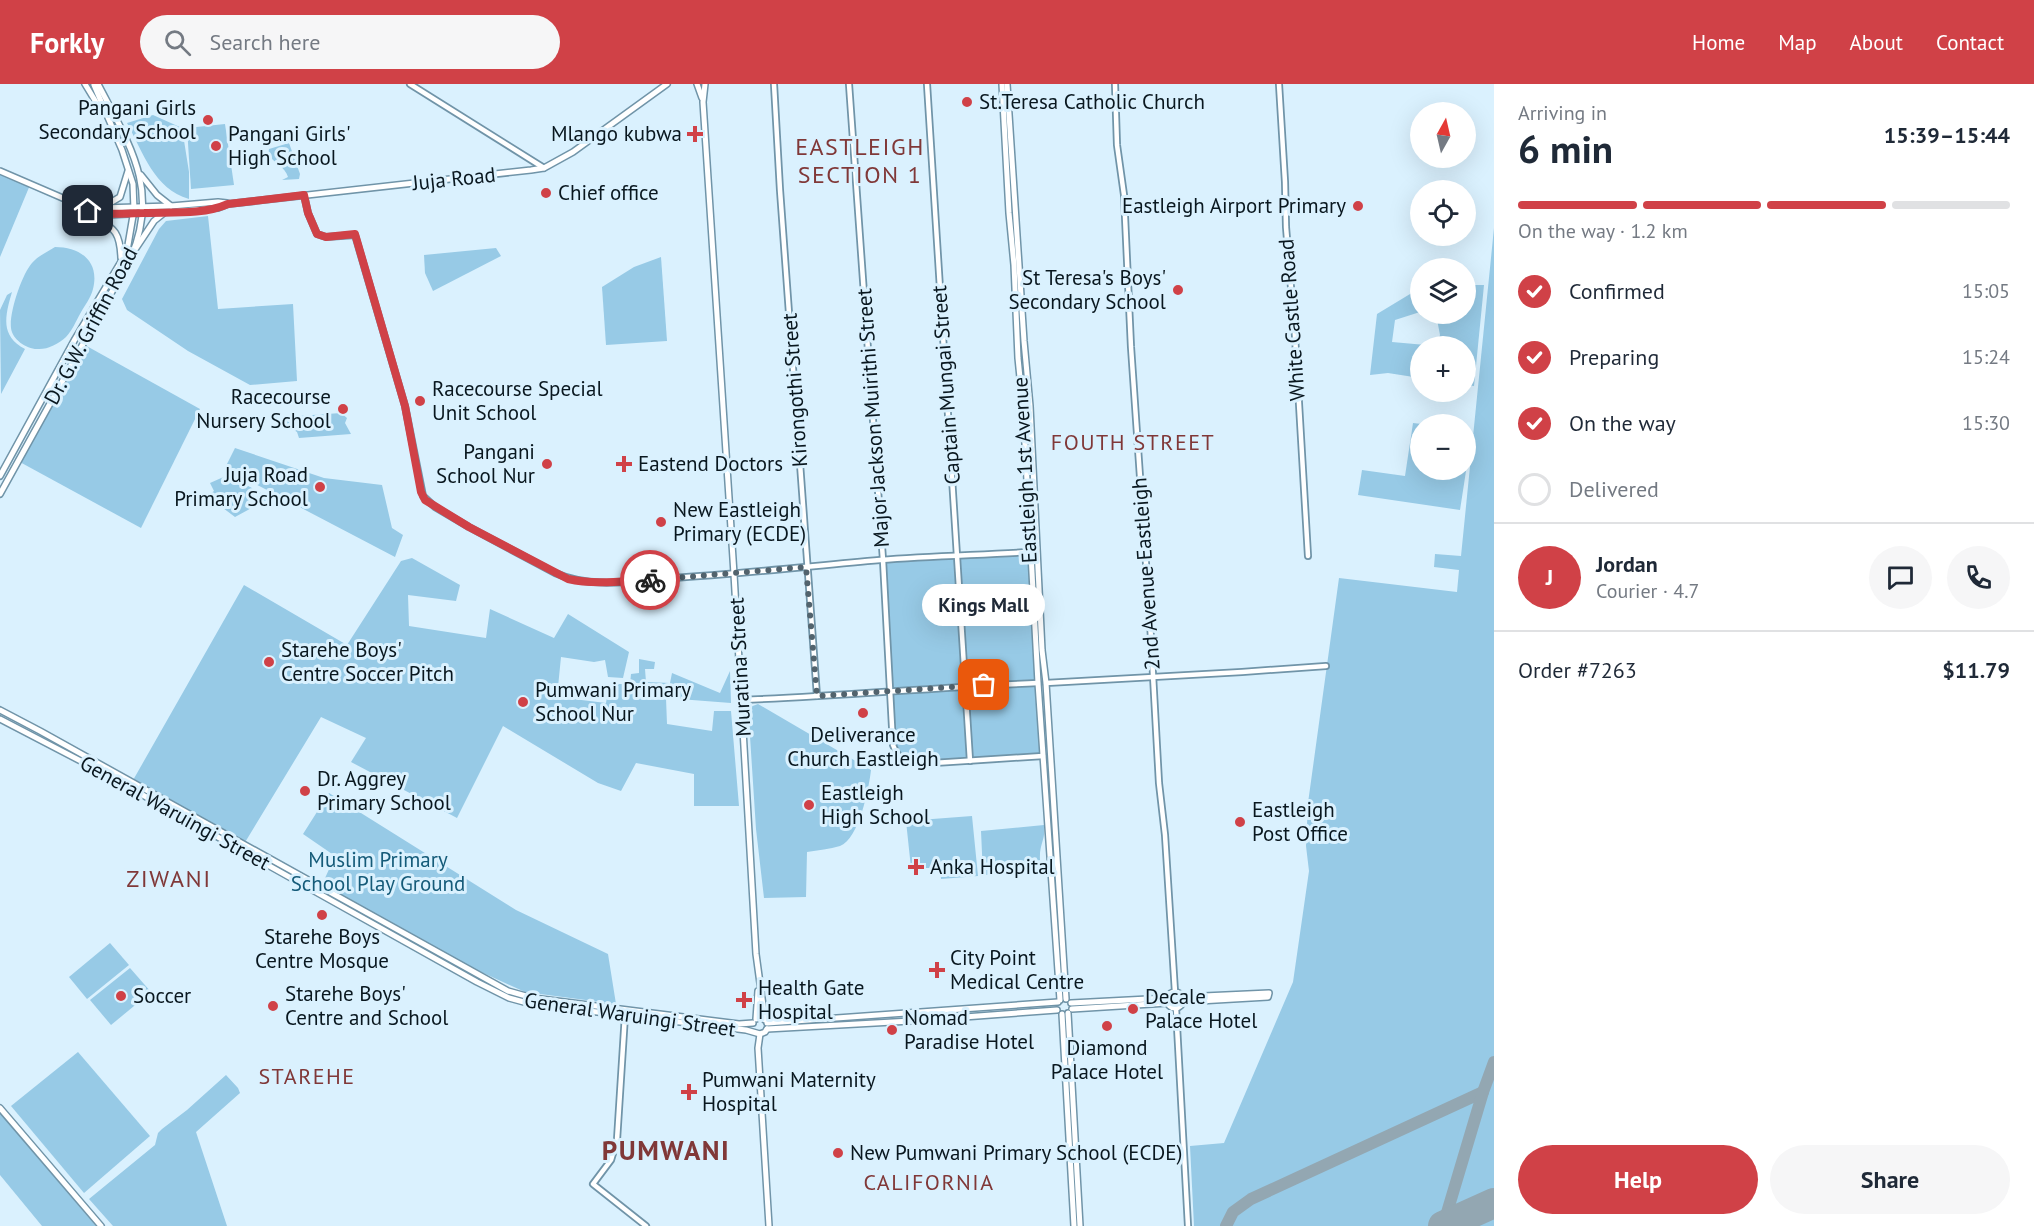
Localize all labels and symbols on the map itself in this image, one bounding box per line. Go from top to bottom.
place label: St.Teresa Catholic Church [979,88,1205,115]
place label: Pangani Girls Secondary School [38,94,196,145]
marker: St.Teresa Catholic Church [960,95,974,109]
north arrow [1410,102,1476,168]
marker: Pangani Girls Secondary School [201,113,215,127]
place label: Pangani Girls' High School [228,120,351,171]
place label: Mlango kubwa [551,120,682,147]
marker: Mlango kubwa [686,125,704,143]
district label: EASTLEIGH SECTION 1 [795,131,925,190]
marker: Pangani Girls' High School [209,139,223,153]
street label: Juja Road [410,161,497,196]
place label: Chief office [558,179,659,206]
pin [62,185,113,236]
marker: Chief office [539,186,553,200]
place label: Eastleigh Airport Primary [1122,192,1346,219]
marker: Eastleigh Airport Primary [1351,199,1365,213]
street label: White Castle Road [1272,238,1311,402]
street label: Dr. G.W. Griffin Road [38,242,143,409]
place label: St Teresa's Boys' Secondary School [1008,264,1166,315]
marker: St Teresa's Boys' Secondary School [1171,283,1185,297]
street label: Captain Mungai Street [925,285,966,486]
street label: Major Jackson Muirithi Street [850,288,895,549]
street label: Kirongothi Street [776,312,813,468]
place label: Racecourse Special Unit School [432,375,603,426]
street label: Eastleigh 1st Avenue [1006,376,1043,564]
place label: Racecourse Nursery School [196,383,331,434]
marker: Racecourse Special Unit School [413,394,427,408]
marker: Racecourse Nursery School [336,402,350,416]
district label: FOUTH STREET [1051,428,1215,456]
place label: Pangani School Nur [436,438,535,489]
place label: Eastend Doctors [638,450,783,477]
marker: Eastend Doctors [615,455,633,473]
marker: Pangani School Nur [540,457,554,471]
place label: Juja Road Primary School [174,461,308,512]
street label: 2nd Avenue Eastleigh [1125,477,1166,671]
marker: Juja Road Primary School [313,480,327,494]
place label: New Eastleigh Primary (ECDE) [673,496,806,547]
marker: New Eastleigh Primary (ECDE) [654,515,668,529]
courier [620,550,680,610]
callout: Kings Mall [922,583,1046,625]
street label: Muratina Street [722,597,757,737]
place label: Starehe Boys' Centre Soccer Pitch [281,636,454,687]
marker: Starehe Boys' Centre Soccer Pitch [262,655,276,669]
pin [958,659,1009,710]
place label: Pumwani Primary School Nur [535,676,691,727]
marker: Pumwani Primary School Nur [516,695,530,709]
marker: Deliverance Church Eastleigh [856,706,870,720]
place label: Deliverance Church Eastleigh [787,721,939,772]
street label: General Waruingi Street [75,749,275,876]
place label: Dr. Aggrey Primary School [317,765,451,816]
place label: Eastleigh High School [821,779,930,830]
marker: Dr. Aggrey Primary School [298,784,312,798]
place label: Eastleigh Post Office [1252,796,1348,847]
marker: Eastleigh High School [802,798,816,812]
marker: Eastleigh Post Office [1233,815,1247,829]
park label: Muslim Primary School Play Ground [291,846,465,897]
place label: Anka Hospital [930,853,1055,880]
marker: Anka Hospital [907,858,925,876]
district label: ZIWANI [126,863,212,894]
marker: Starehe Boys Centre Mosque [315,908,329,922]
place label: Starehe Boys Centre Mosque [255,923,389,974]
place label: City Point Medical Centre [950,944,1084,995]
marker: City Point Medical Centre [928,961,946,979]
place label: Health Gate Hospital [758,974,864,1025]
place label: Starehe Boys' Centre and School [285,980,449,1031]
place label: Soccer [133,982,191,1009]
place label: Decale Palace Hotel [1145,983,1257,1034]
street label: General Waruingi Street [523,986,738,1043]
marker: Soccer [114,989,128,1003]
marker: Health Gate Hospital [735,991,753,1009]
marker: Starehe Boys' Centre and School [266,999,280,1013]
marker: Decale Palace Hotel [1126,1002,1140,1016]
place label: Nomad Paradise Hotel [904,1004,1034,1055]
marker: Diamond Palace Hotel [1100,1019,1114,1033]
marker: Nomad Paradise Hotel [885,1023,899,1037]
place label: Diamond Palace Hotel [1051,1034,1163,1085]
district label: STAREHE [258,1062,356,1090]
place label: Pumwani Maternity Hospital [702,1066,876,1117]
marker: Pumwani Maternity Hospital [680,1083,698,1101]
district label: PUMWANI [602,1133,730,1167]
place label: New Pumwani Primary School (ECDE) [850,1139,1182,1166]
marker: New Pumwani Primary School (ECDE) [831,1146,845,1160]
district label: CALIFORNIA [863,1168,995,1196]

